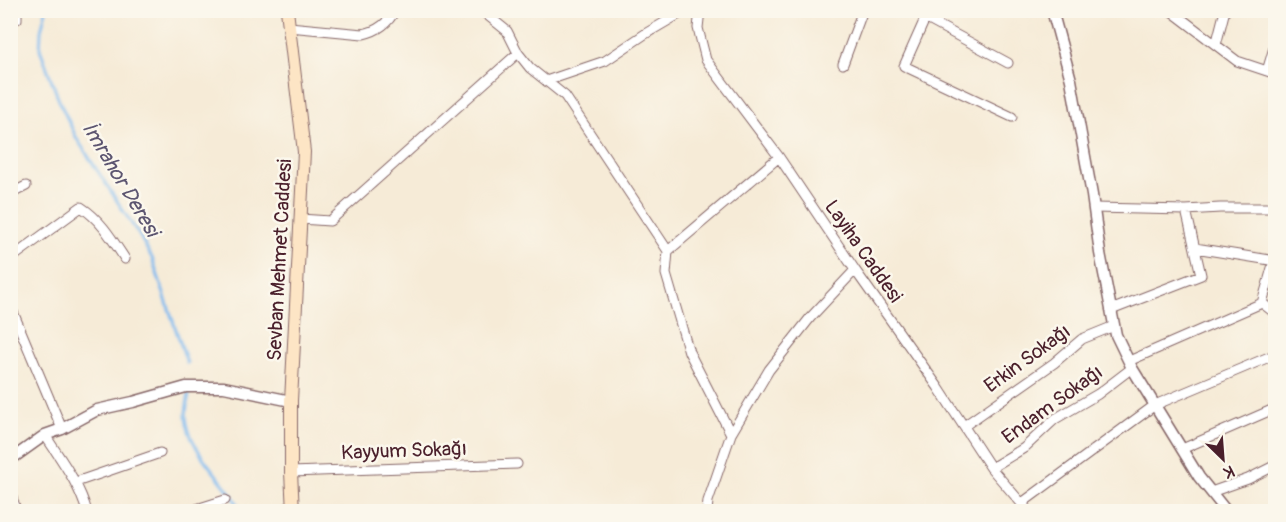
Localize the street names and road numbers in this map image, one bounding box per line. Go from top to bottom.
street label: Sevban Mehmet Caddesi [262,158,297,362]
street label: Layiha Caddesi [819,195,908,307]
street label: Erkin Sokağı [979,319,1075,398]
street label: Endam Sokağı [997,359,1108,449]
street label: Kayyum Sokağı [341,436,467,465]

